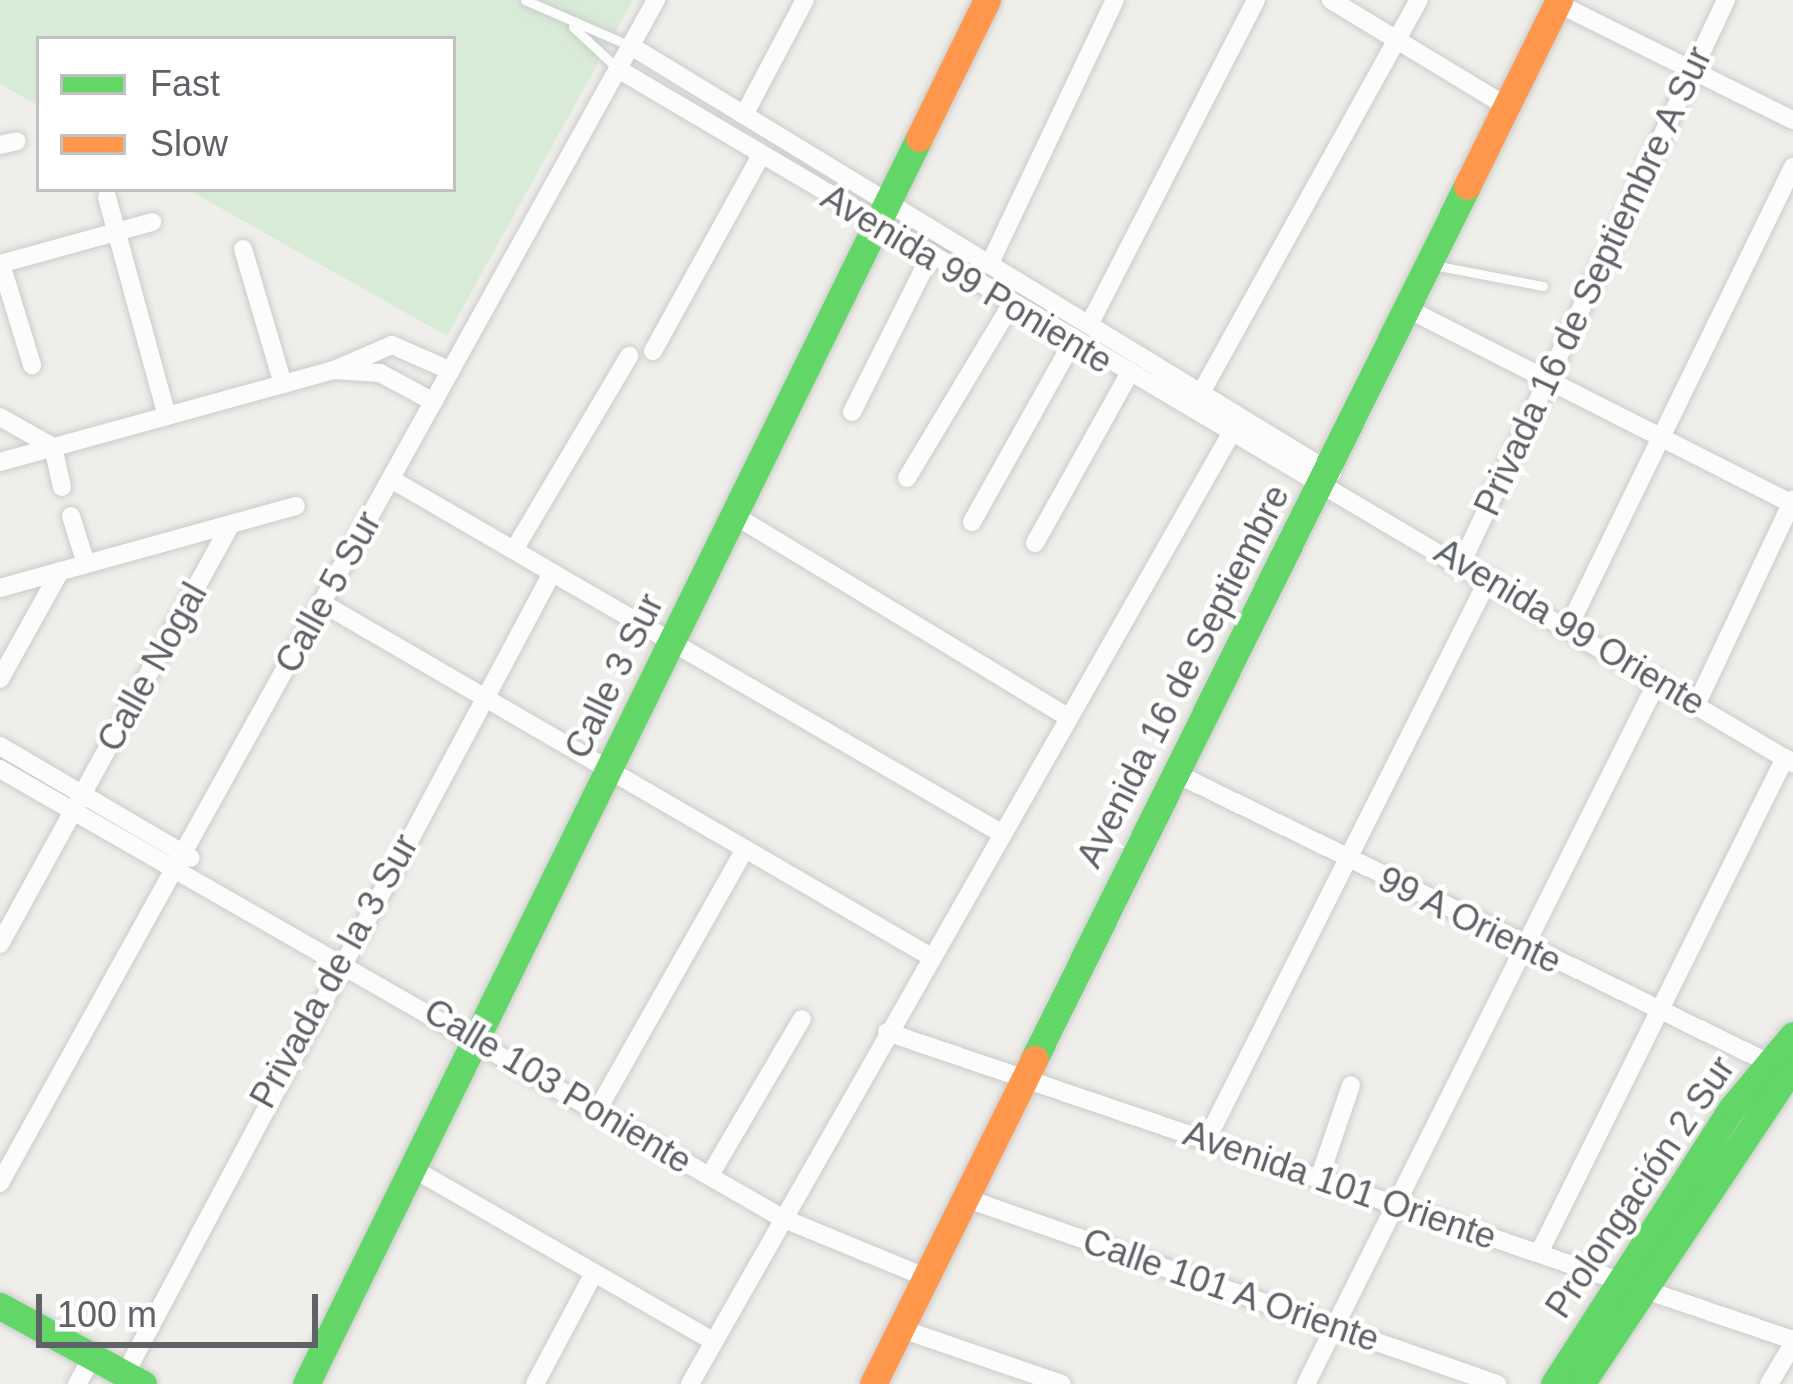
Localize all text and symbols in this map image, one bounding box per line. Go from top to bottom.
legend [36,36,456,192]
street label: Privada 16 de Septiembre A Sur [1464,38,1722,524]
text: Fast [150,63,220,104]
text: Slow [150,123,228,164]
street label: Avenida 99 Poniente [814,175,1120,383]
street label: Avenida 16 de Septiembre [1068,477,1298,875]
street label: Calle 5 Sur [266,504,390,680]
street label: Avenida 99 Oriente [1427,529,1713,725]
street label: Calle Nogal [88,575,216,759]
street label: Calle 3 Sur [556,587,672,765]
street label: Privada de la 3 Sur [241,827,427,1115]
street label: 99 A Oriente [1370,856,1570,984]
street label: Calle 103 Poniente [416,989,700,1183]
street label: Prolongación 2 Sur [1536,1048,1744,1326]
street label: Avenida 101 Oriente [1178,1111,1502,1259]
street label: Calle 101 A Oriente [1075,1218,1387,1362]
scale bar [42,1270,324,1344]
text: 100 m [57,1294,157,1335]

